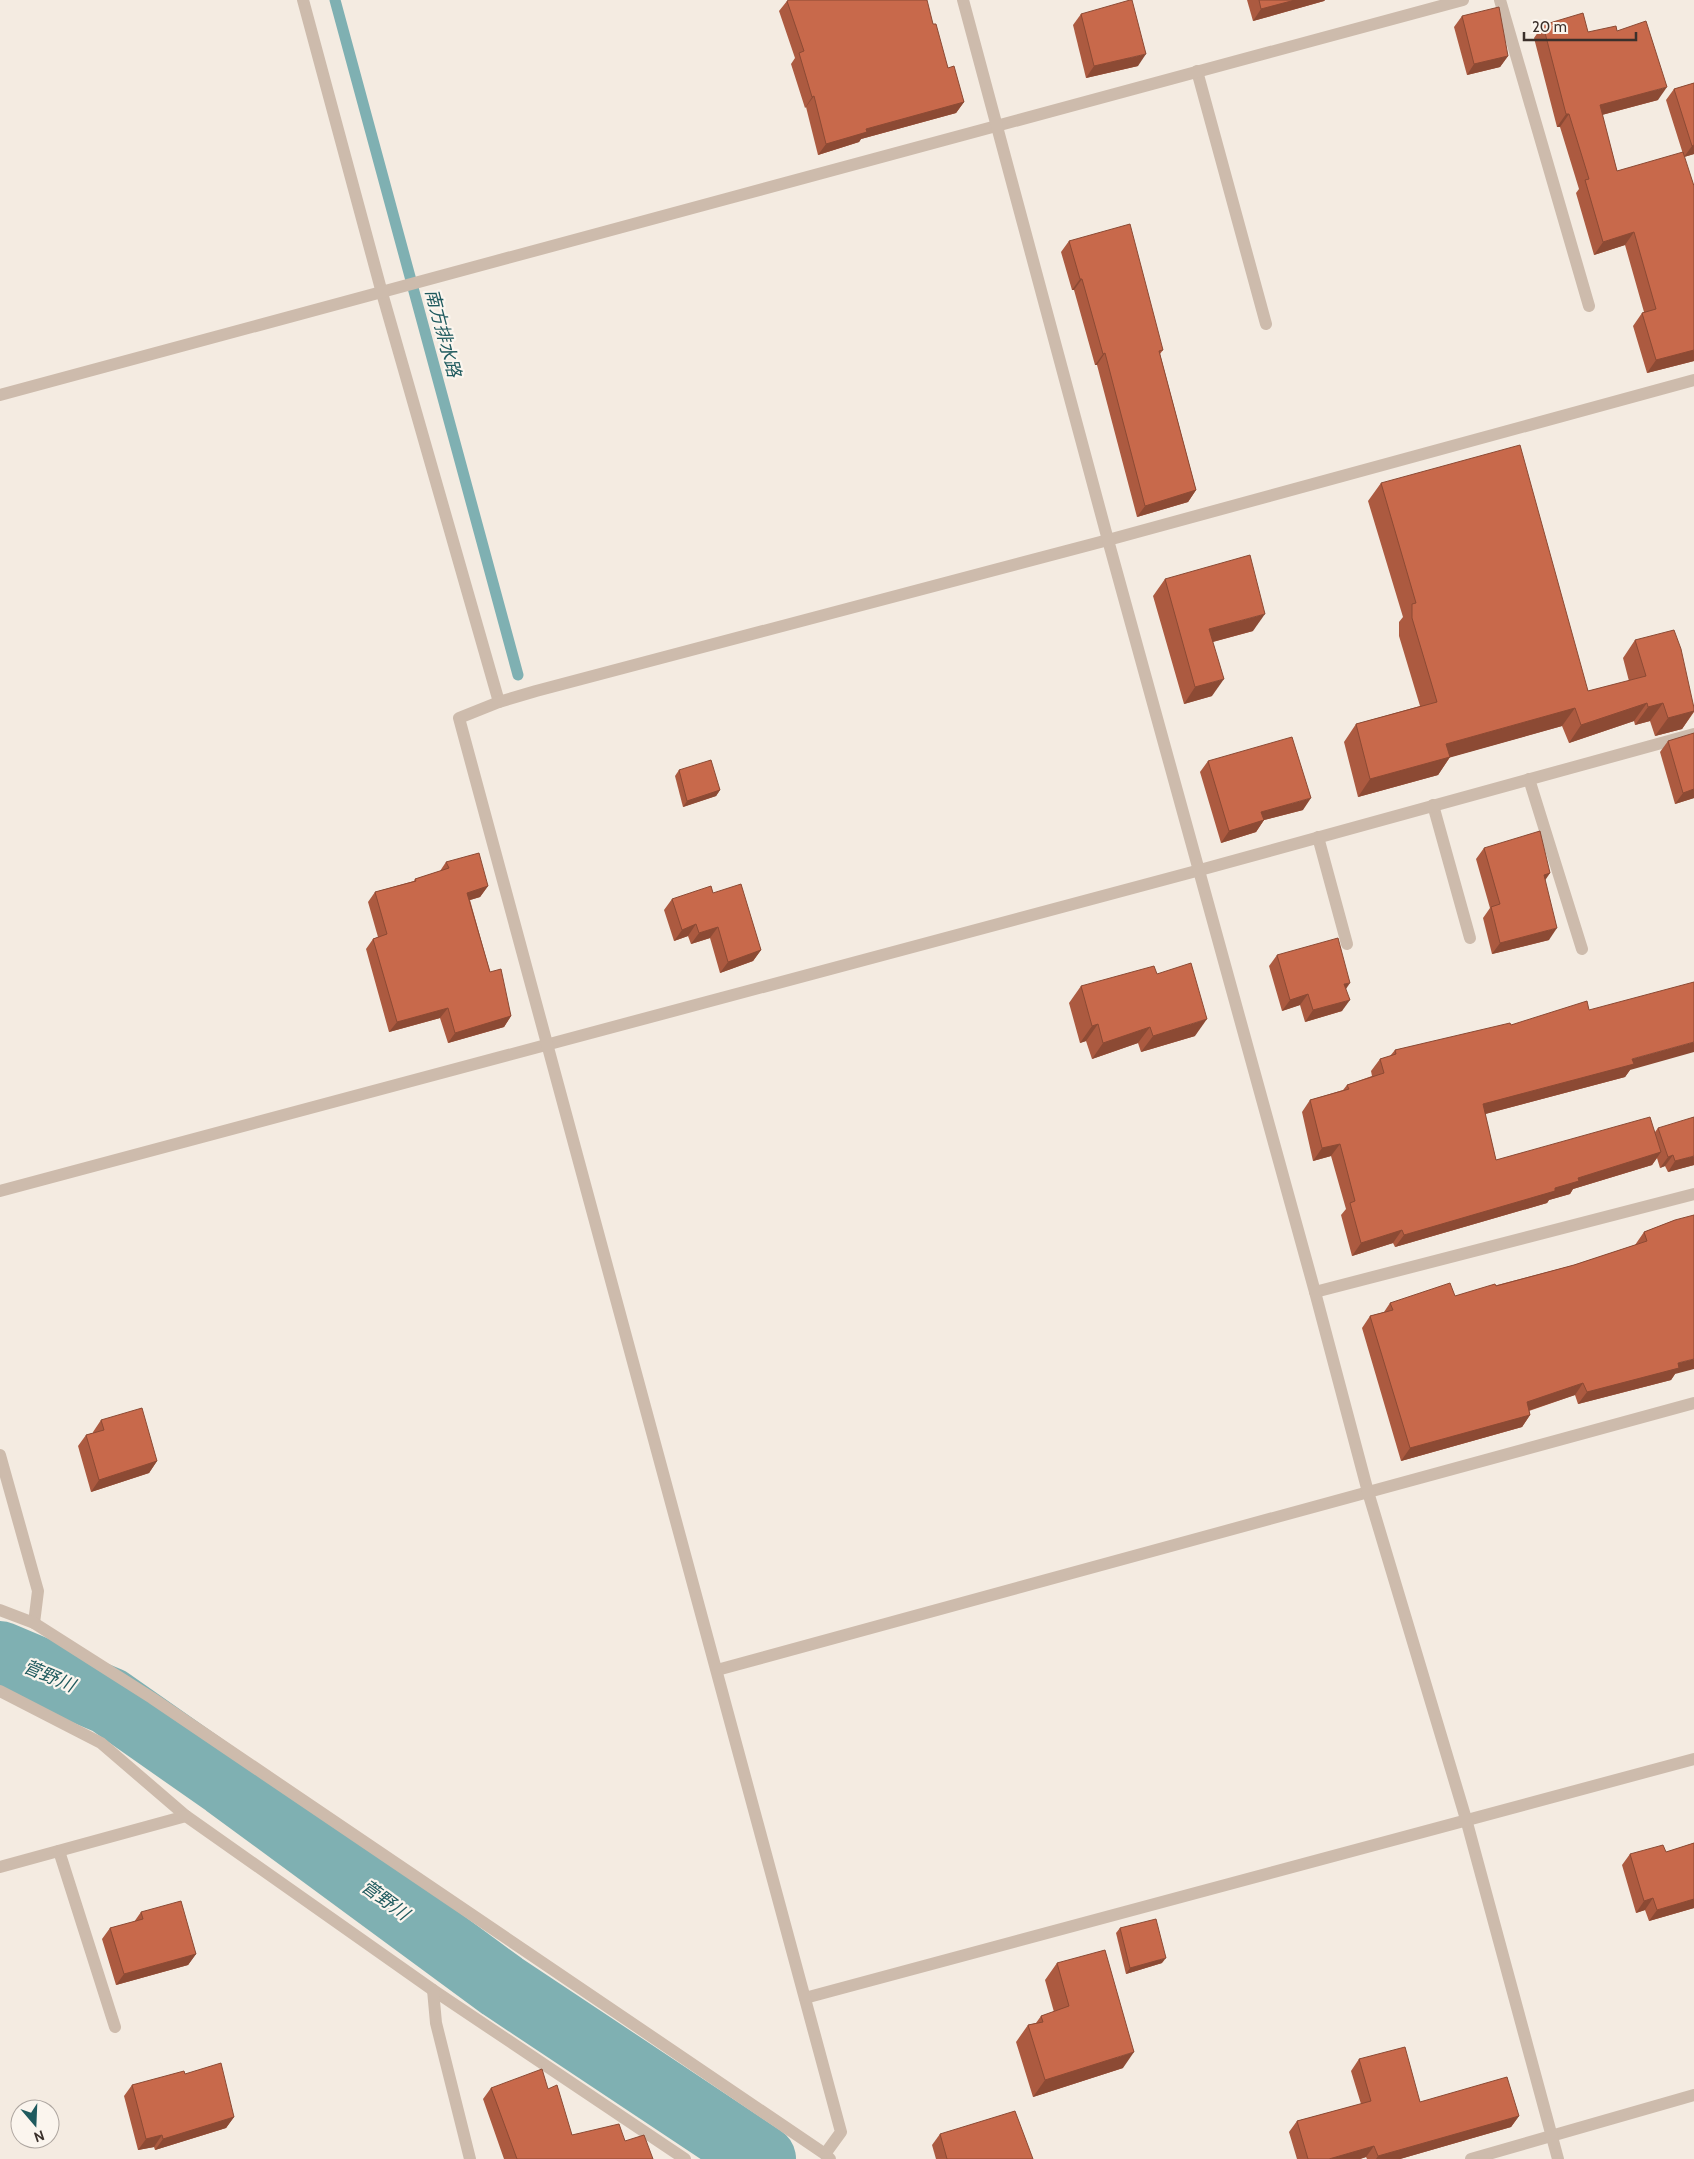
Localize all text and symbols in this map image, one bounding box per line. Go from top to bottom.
scale bar [1524,10,1636,42]
text: 20 m [1532,18,1567,36]
water label: 南方排水路 [421,287,466,381]
water label: 菅野川 [20,1655,80,1697]
water label: 菅野川 [357,1875,415,1926]
north arrow [10,2099,60,2149]
text: N [32,2126,47,2146]

